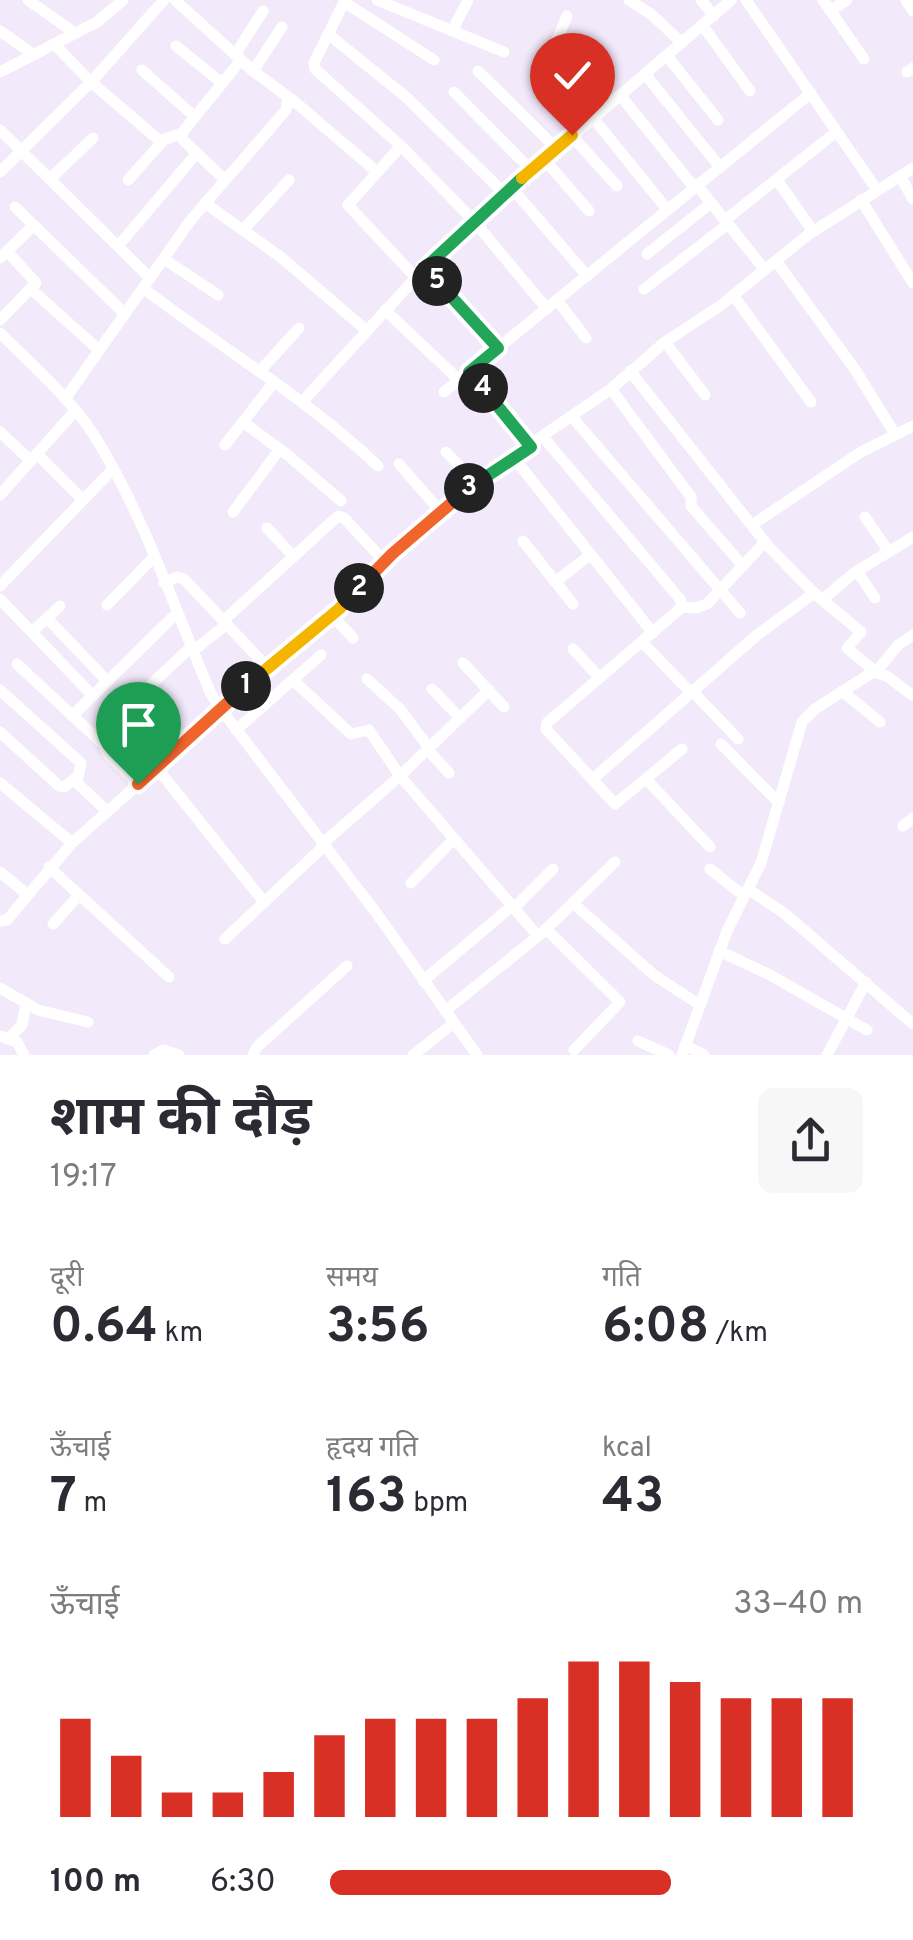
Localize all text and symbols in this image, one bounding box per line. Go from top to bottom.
pin [530,33,615,136]
icon: check [545,48,600,103]
pin: 5 [412,256,462,306]
text: 5 [428,263,446,299]
pin: 4 [458,363,508,413]
text: 4 [474,370,492,406]
pin: 3 [444,463,494,513]
text: 3 [461,470,477,506]
pin: 2 [334,563,384,613]
text: 2 [350,570,368,606]
pin: 1 [221,661,271,711]
text: 1 [240,668,252,704]
pin [96,682,181,785]
icon: arrive [111,697,166,752]
text: शाम की दौड़ [50,1085,312,1155]
button: share [758,1088,863,1193]
text: 19:17 [50,1158,117,1198]
text: दूरी [50,1261,84,1297]
text: समय [326,1261,378,1297]
text: गति [602,1261,641,1297]
text: 0.64 [50,1297,158,1360]
text: 3:56 [326,1297,429,1360]
text: 6:08 [602,1297,709,1360]
text: km [158,1316,203,1352]
text: /km [709,1316,768,1352]
text: ऊँचाई [50,1431,111,1467]
text: हृदय गति [326,1431,418,1467]
text: kcal [602,1431,652,1467]
text: 7 [50,1467,77,1530]
text: 163 [326,1467,407,1530]
text: 43 [602,1467,664,1530]
text: m [77,1486,107,1522]
text: bpm [407,1486,468,1522]
text: 33–40 m [733,1585,863,1625]
text: ऊँचाई [50,1586,119,1626]
text: 100 m [50,1863,141,1903]
text: 6:30 [210,1863,276,1903]

